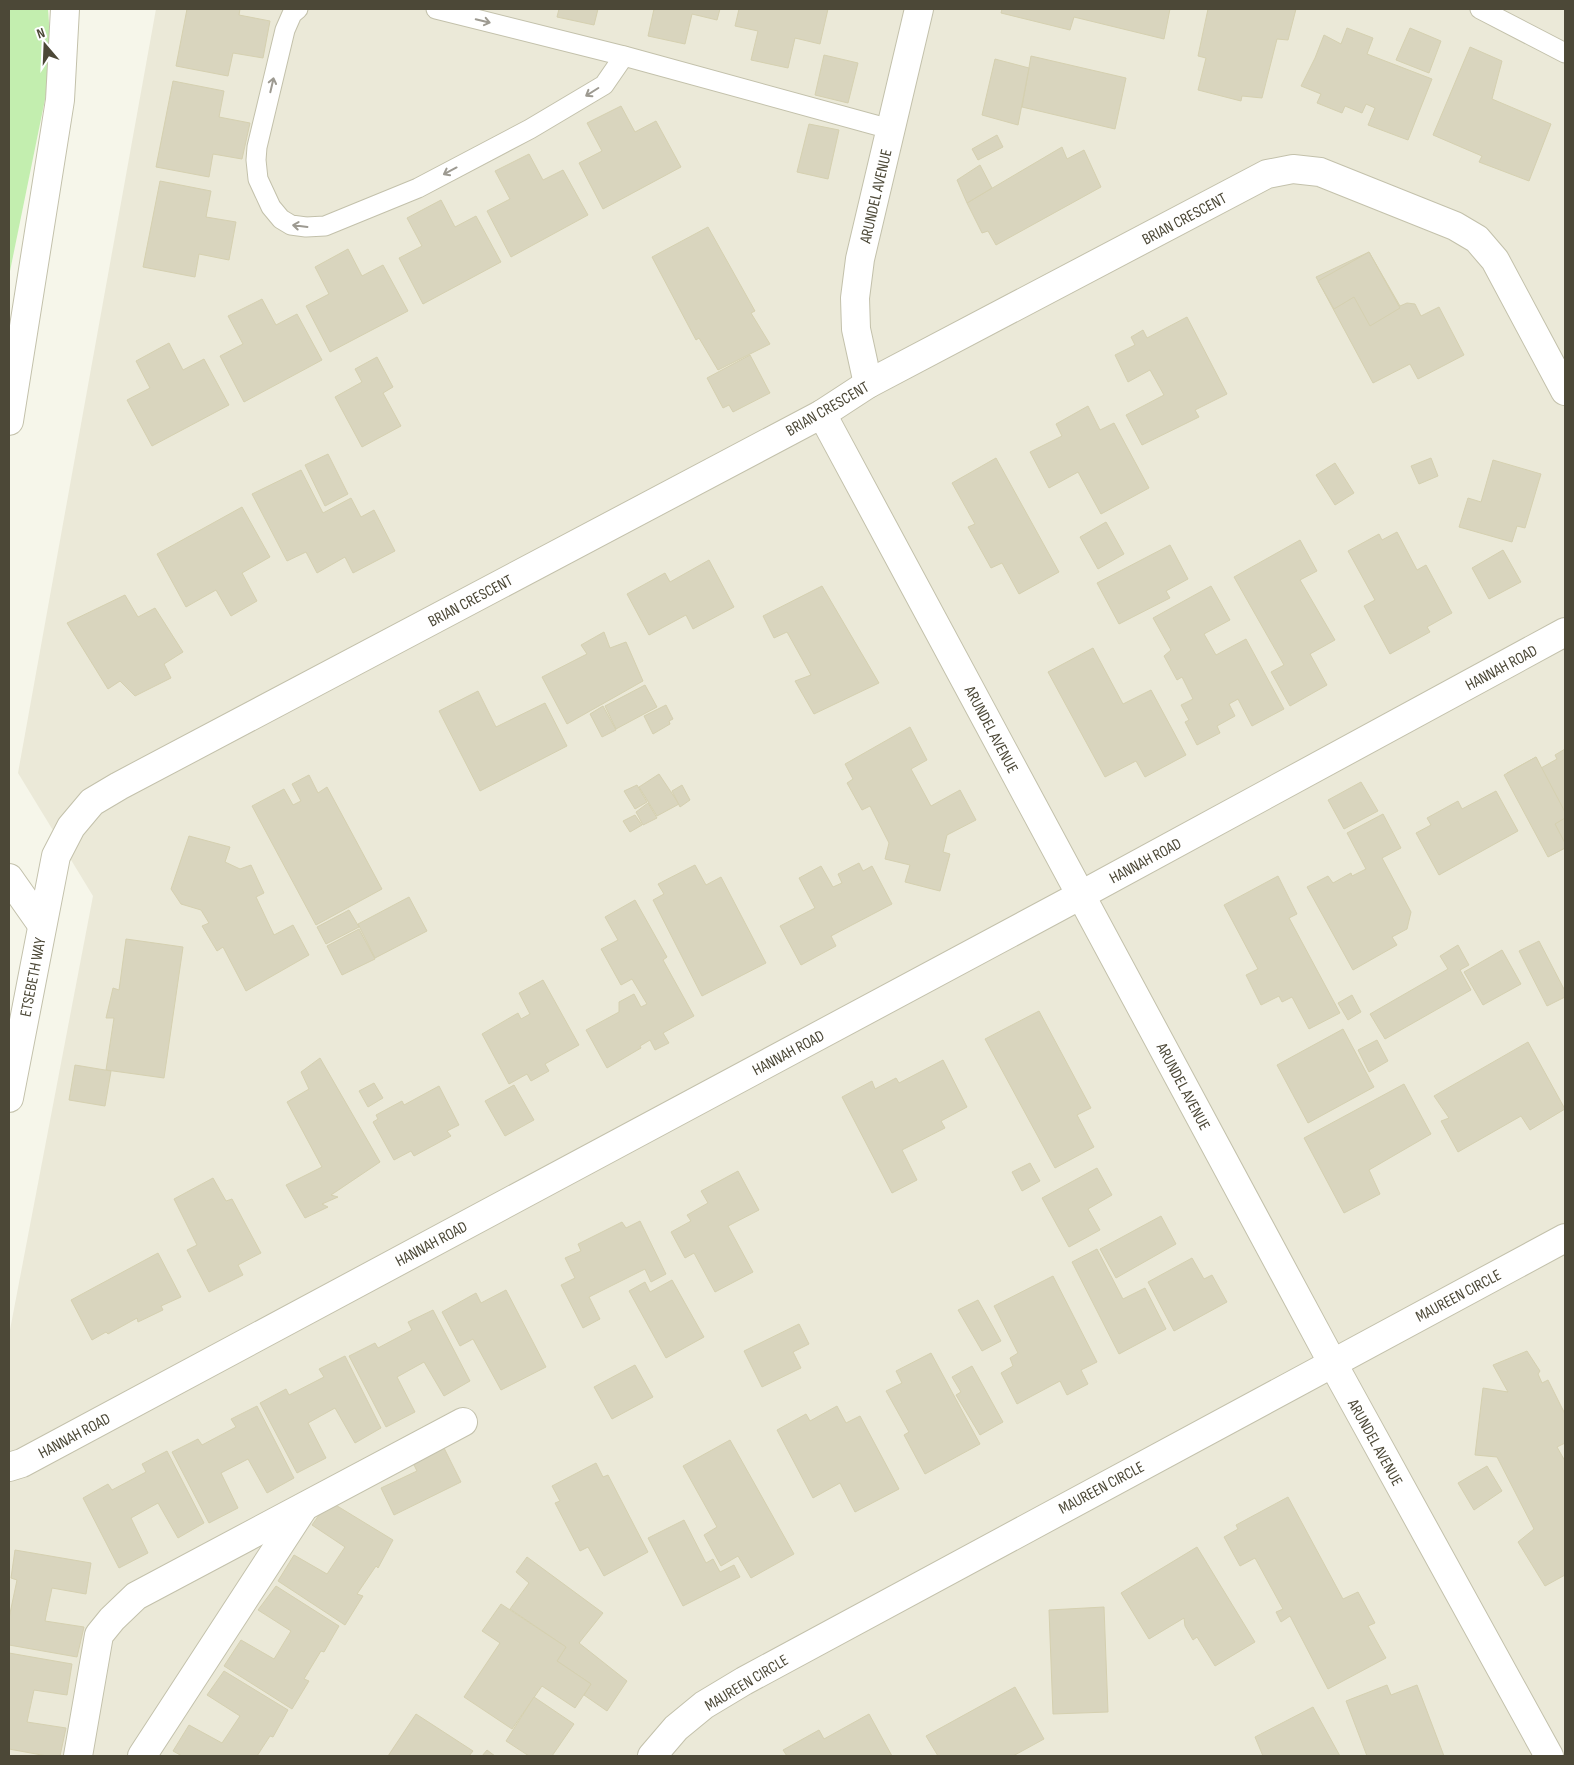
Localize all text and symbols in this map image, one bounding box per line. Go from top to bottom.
one-way arrow [475,17,491,26]
north arrow [20,20,70,70]
text: N [35,24,47,42]
one-way arrow [268,78,277,94]
one-way arrow [586,87,600,97]
street label: ARUNDEL AVENUE [856,147,897,246]
one-way arrow [443,166,458,176]
street label: BRIAN CRESCENT [1139,189,1231,250]
one-way arrow [292,221,308,231]
street label: BRIAN CRESCENT [783,378,873,441]
street label: BRIAN CRESCENT [425,571,517,632]
street label: HANNAH ROAD [1463,641,1541,695]
street label: ARUNDEL AVENUE [959,682,1022,777]
street label: HANNAH ROAD [1107,834,1185,888]
street label: ETSEBETH WAY [16,936,51,1018]
street label: HANNAH ROAD [750,1026,828,1080]
street label: ARUNDEL AVENUE [1151,1039,1214,1134]
street label: HANNAH ROAD [393,1217,471,1271]
street label: MAUREEN CIRCLE [1413,1266,1505,1327]
street label: ARUNDEL AVENUE [1343,1395,1406,1489]
street label: HANNAH ROAD [36,1409,114,1463]
street label: MAUREEN CIRCLE [1056,1458,1148,1519]
street label: MAUREEN CIRCLE [702,1651,792,1716]

